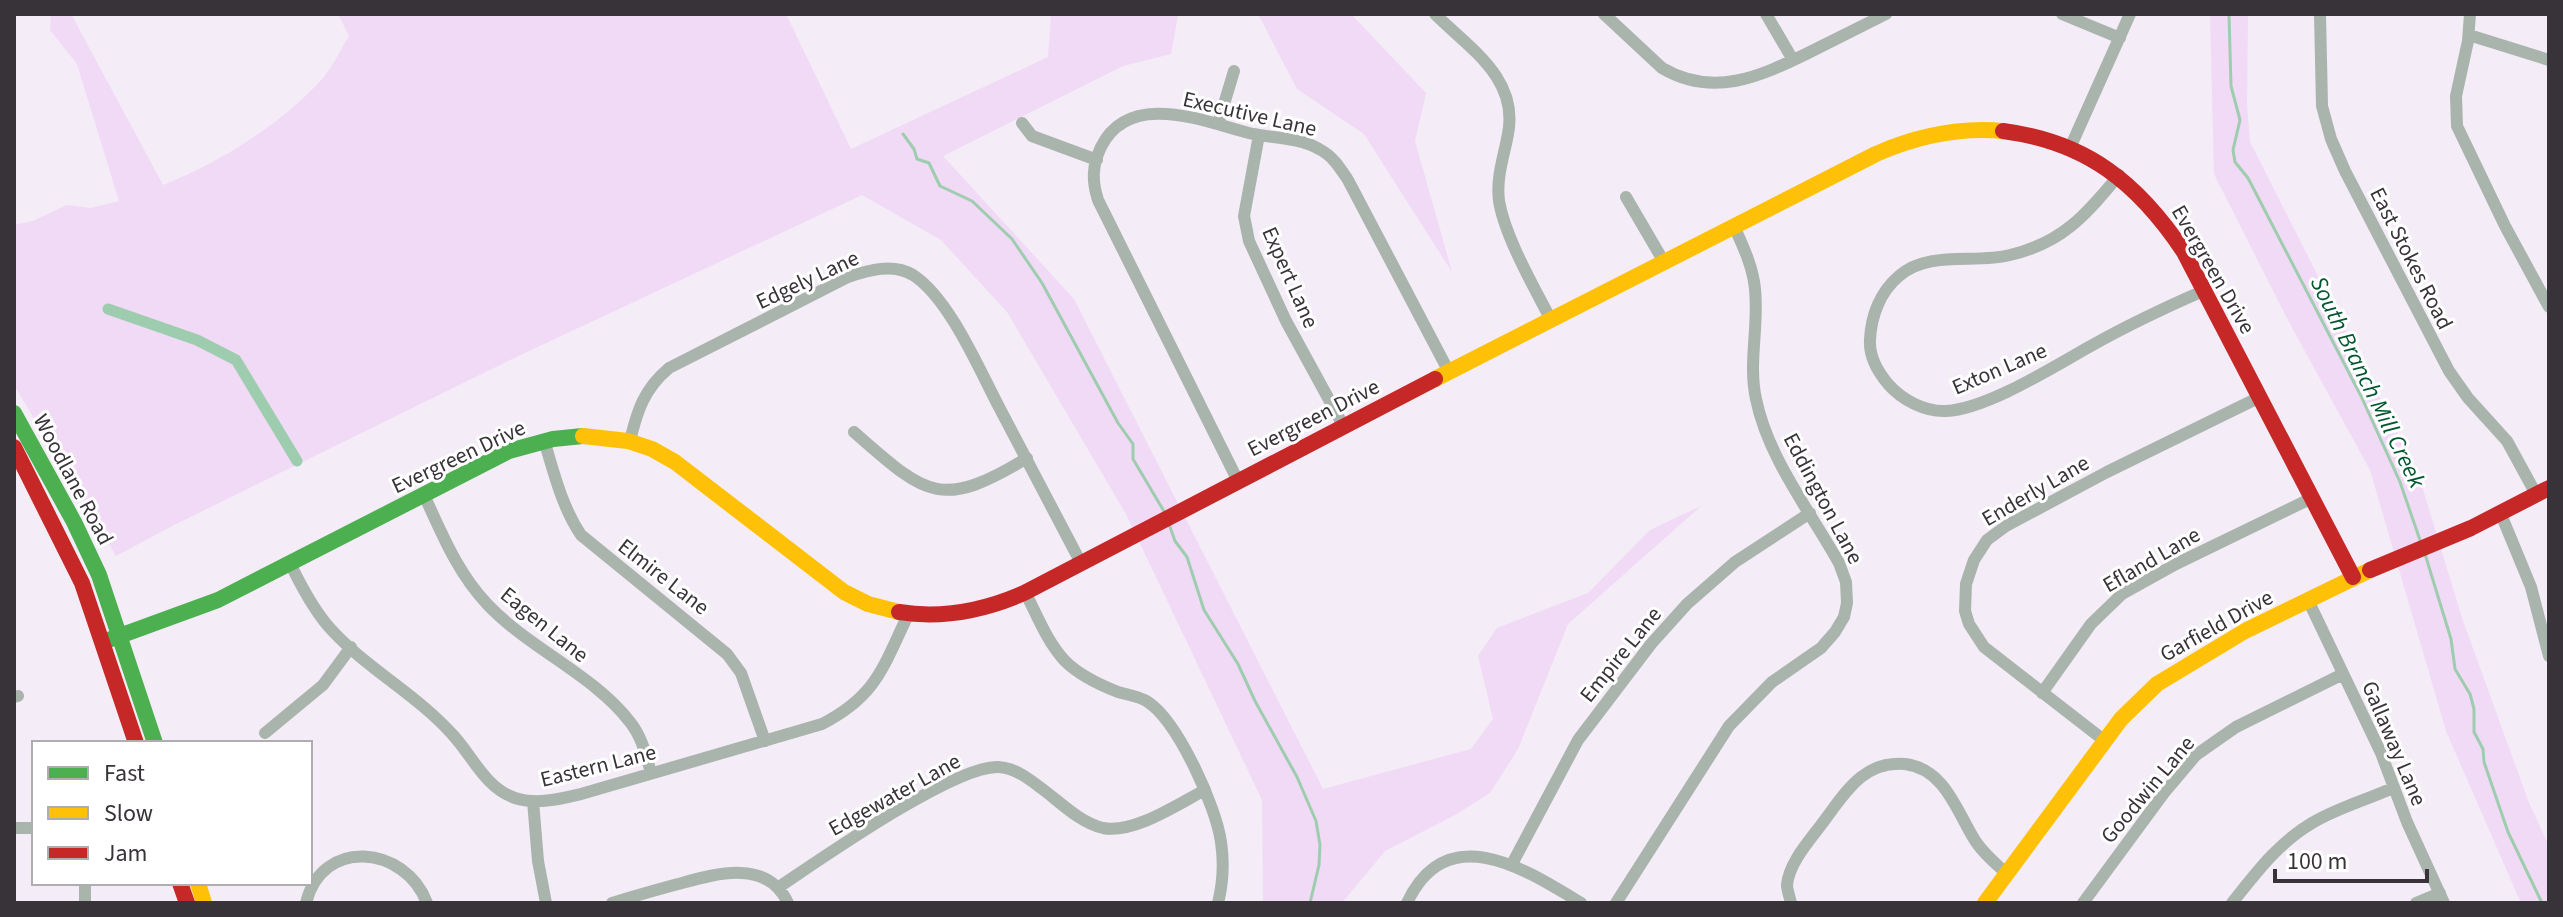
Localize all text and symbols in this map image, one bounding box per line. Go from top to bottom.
street label: Executive Lane [1180,83,1320,145]
street label: East Stokes Road [2361,182,2461,335]
street label: Evergreen Drive [2163,199,2263,340]
street label: Expert Lane [1253,222,1327,333]
street label: Edgely Lane [751,242,864,318]
water label: South Branch Mill Creek [2301,270,2434,495]
street label: Exton Lane [1947,335,2052,403]
street label: Evergreen Drive [1242,371,1385,465]
street label: Woodlane Road [25,408,121,551]
street label: Evergreen Drive [386,412,531,502]
street label: Eddington Lane [1775,427,1871,570]
street label: Enderly Lane [1976,447,2095,535]
street label: Efland Lane [2097,519,2206,601]
street label: Elmire Lane [611,531,716,623]
street label: Eagen Lane [493,579,596,670]
street label: Garfield Drive [2154,582,2279,670]
street label: Empire Lane [1572,600,1669,709]
street label: Gallaway Lane [2353,676,2435,811]
street label: Goodwin Lane [2093,729,2203,850]
street label: Eastern Lane [537,736,660,796]
legend [32,741,312,885]
street label: Edgewater Lane [823,745,966,844]
text: Fast [104,756,145,791]
text: Slow [104,796,153,831]
scale bar [2275,833,2427,883]
text: Jam [104,836,148,871]
text: 100 m [2287,844,2347,879]

